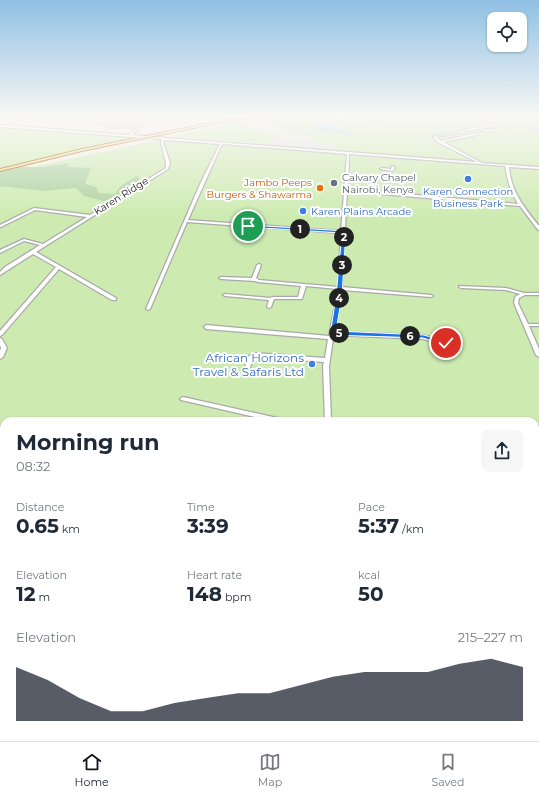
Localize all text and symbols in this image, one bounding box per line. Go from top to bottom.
map controls [487,12,527,52]
button: locate [487,12,527,52]
place label: Calvary Chapel Nairobi, Kenya [342,171,416,196]
street label: Karen Ridge [91,174,151,218]
marker: Karen Connection Business Park [463,174,473,184]
place label: Jambo Peeps Burgers & Shawarma [207,176,312,201]
marker: Calvary Chapel Nairobi, Kenya [329,178,339,188]
marker: Jambo Peeps Burgers & Shawarma [315,183,325,193]
place label: Karen Connection Business Park [423,185,513,210]
place label: Karen Plains Arcade [311,205,411,218]
marker: Karen Plains Arcade [298,206,308,216]
pin [231,209,265,243]
icon: arrive [237,215,259,237]
pin: 1 [290,219,310,239]
text: 1 [298,222,302,236]
pin: 2 [334,227,354,247]
text: 2 [341,230,347,244]
pin: 3 [332,255,352,275]
text: 3 [339,258,345,272]
pin: 4 [329,288,349,308]
text: 4 [335,291,343,305]
pin: 5 [329,323,349,343]
text: 5 [336,326,342,340]
pin: 6 [400,326,420,346]
pin [429,326,463,360]
text: 6 [406,329,414,343]
icon: check [435,332,457,354]
place label: African Horizons Travel & Safaris Ltd [193,350,304,379]
marker: African Horizons Travel & Safaris Ltd [307,359,317,369]
text: Morning run [16,429,159,456]
button: share [481,430,523,472]
text: 08:32 [16,458,50,474]
text: Distance [16,500,64,514]
text: Time [187,500,215,514]
text: Pace [358,500,385,514]
text: 0.65 [16,514,59,538]
text: 3:39 [187,514,229,538]
text: 5:37 [358,514,399,538]
text: km [59,522,80,536]
text: /km [399,522,424,536]
text: Elevation [16,568,67,582]
text: Heart rate [187,568,242,582]
text: kcal [358,568,380,582]
text: 12 [16,582,36,606]
text: 148 [187,582,222,606]
text: 50 [358,582,383,606]
text: m [36,590,50,604]
text: bpm [222,590,252,604]
text: Elevation [16,629,76,645]
text: 215–227 m [458,629,523,645]
tab: Home [75,751,109,789]
tab: Map [258,751,282,789]
tab: Saved [431,751,464,789]

